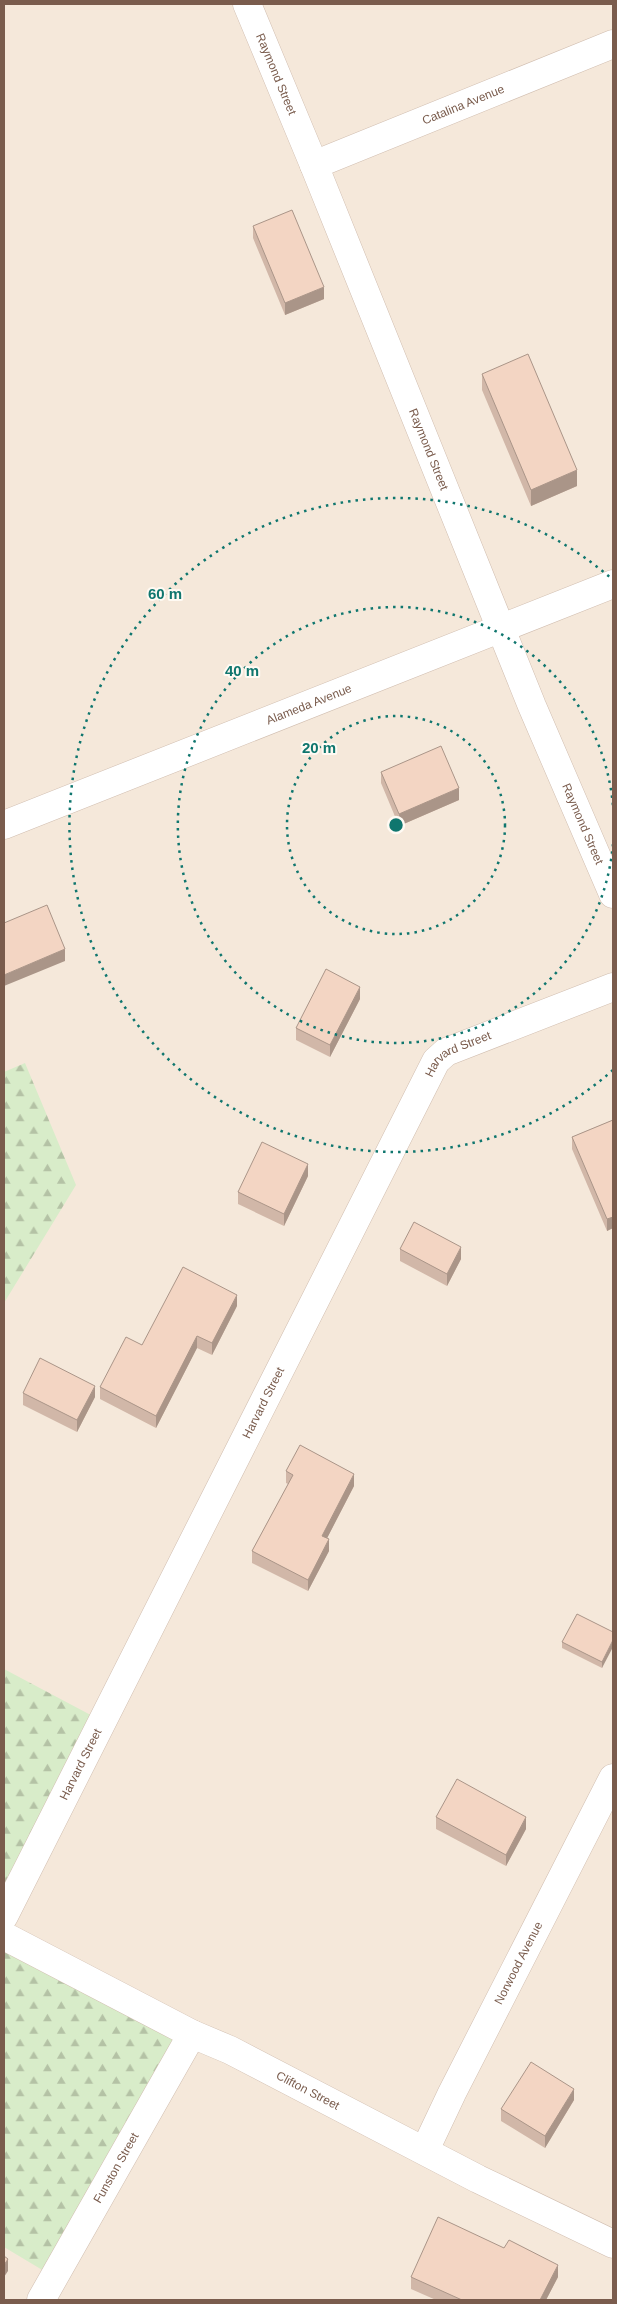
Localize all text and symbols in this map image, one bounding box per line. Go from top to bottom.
street label: Raymond Street [253,31,300,118]
street label: Catalina Avenue [420,82,507,127]
street label: Raymond Street [406,407,452,493]
text: 60 m [148,585,182,602]
text: 40 m [225,662,259,679]
street label: Alameda Avenue [264,681,354,727]
text: 20 m [302,739,336,756]
street label: Raymond Street [559,781,607,867]
centre of rings [387,816,405,834]
street label: Harvard Street [422,1028,494,1079]
street label: Harvard Street [239,1364,287,1441]
street label: Harvard Street [57,1726,105,1802]
street label: Norwood Avenue [491,1919,546,2007]
street label: Clifton Street [274,2068,342,2113]
street label: Funston Street [90,2129,142,2206]

